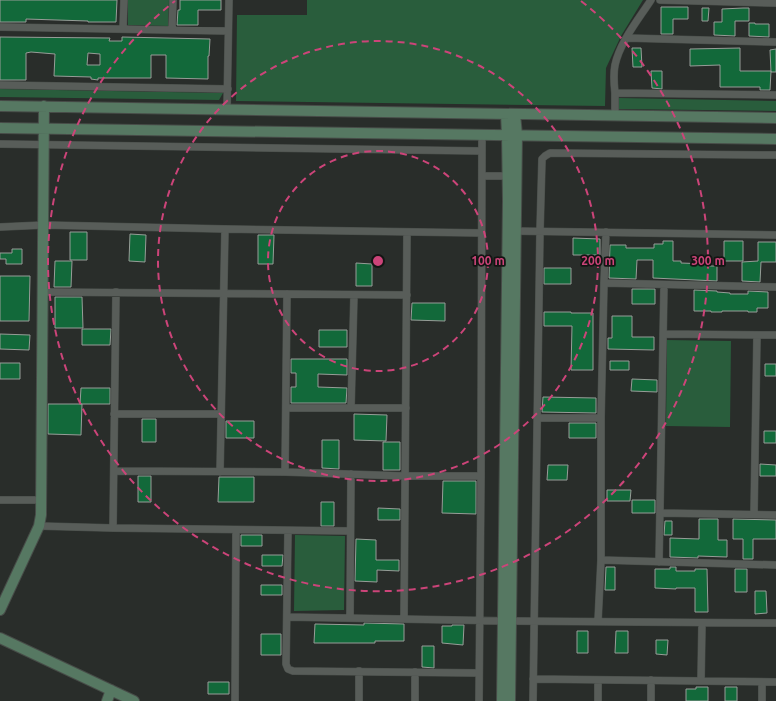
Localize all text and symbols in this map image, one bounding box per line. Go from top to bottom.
centre of rings [371,254,385,268]
text: 100 m [471,254,505,267]
text: 200 m [581,254,615,267]
text: 300 m [691,254,725,267]

